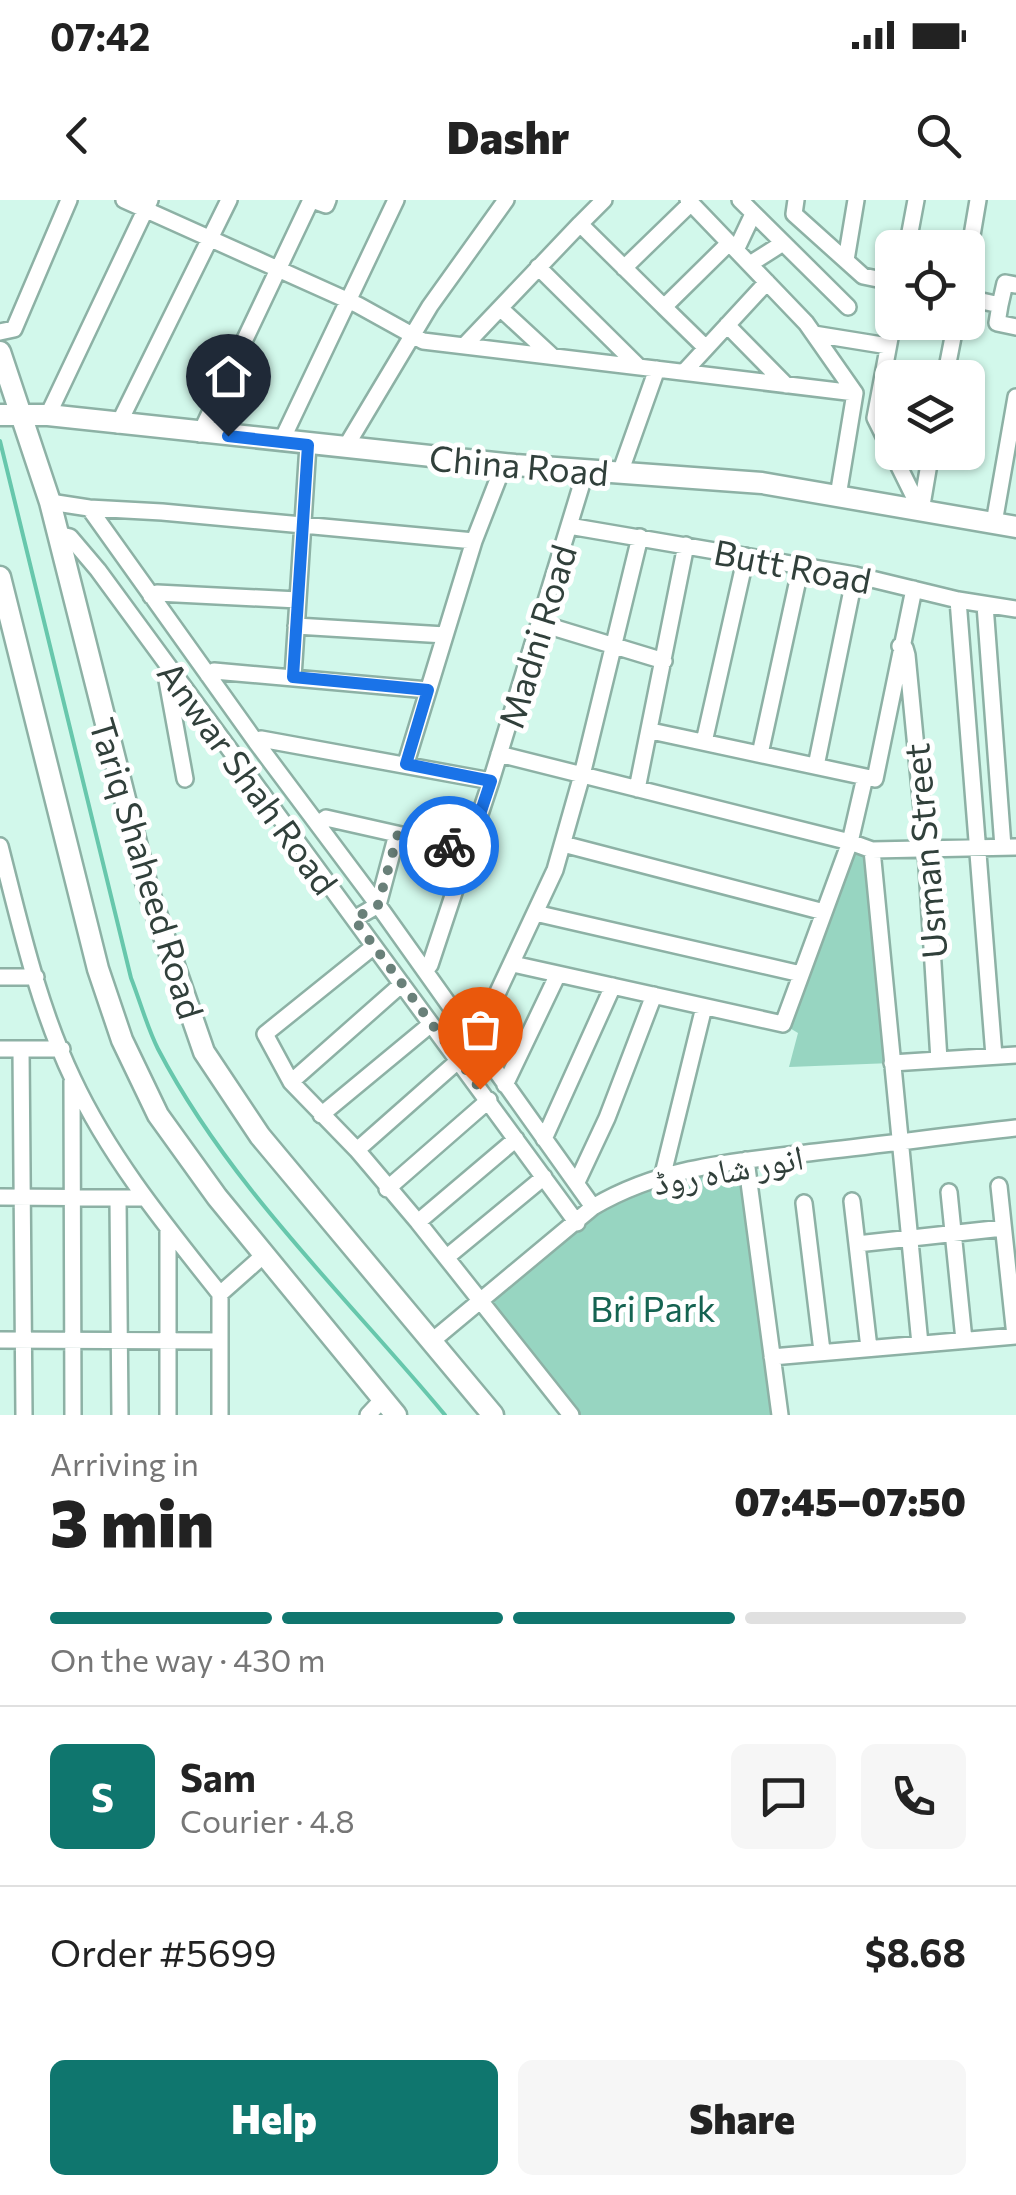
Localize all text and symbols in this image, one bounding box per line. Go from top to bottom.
text: 07:42 [50,12,150,59]
icon: back [50,108,105,163]
text: Dashr [447,108,569,163]
icon: search [911,108,966,163]
map controls [875,230,985,470]
button: locate [875,230,985,340]
pin [186,334,271,437]
icon: home [201,349,256,404]
button: layers [875,360,985,470]
street label: China Road [428,435,610,493]
street label: Butt Road [711,529,875,601]
street label: Madni Road [488,539,584,733]
street label: Anwar Shah Road [150,652,348,902]
street label: Tariq Shaheed Road [82,712,214,1024]
street label: Usman Street [893,742,955,960]
courier [399,796,499,896]
icon: bike [422,819,477,874]
pin [438,987,523,1090]
icon: bag [453,1002,508,1057]
street label: انور شاہ روڈ [650,1134,806,1202]
park label: Bri Park [590,1286,716,1329]
text: Arriving in [50,1443,199,1483]
text: 07:45–07:50 [734,1477,966,1524]
text: 3 min [50,1481,214,1560]
text: On the way · 430 m [50,1639,326,1679]
button: chat [731,1744,836,1849]
button: phone [861,1744,966,1849]
text: Sam [180,1753,256,1800]
text: S [91,1773,114,1820]
text: Courier · 4.8 [180,1800,355,1840]
text: Order #5699 [50,1928,277,1975]
text: $8.68 [865,1928,966,1975]
button: Help [50,2060,498,2175]
button: Share [518,2060,966,2175]

